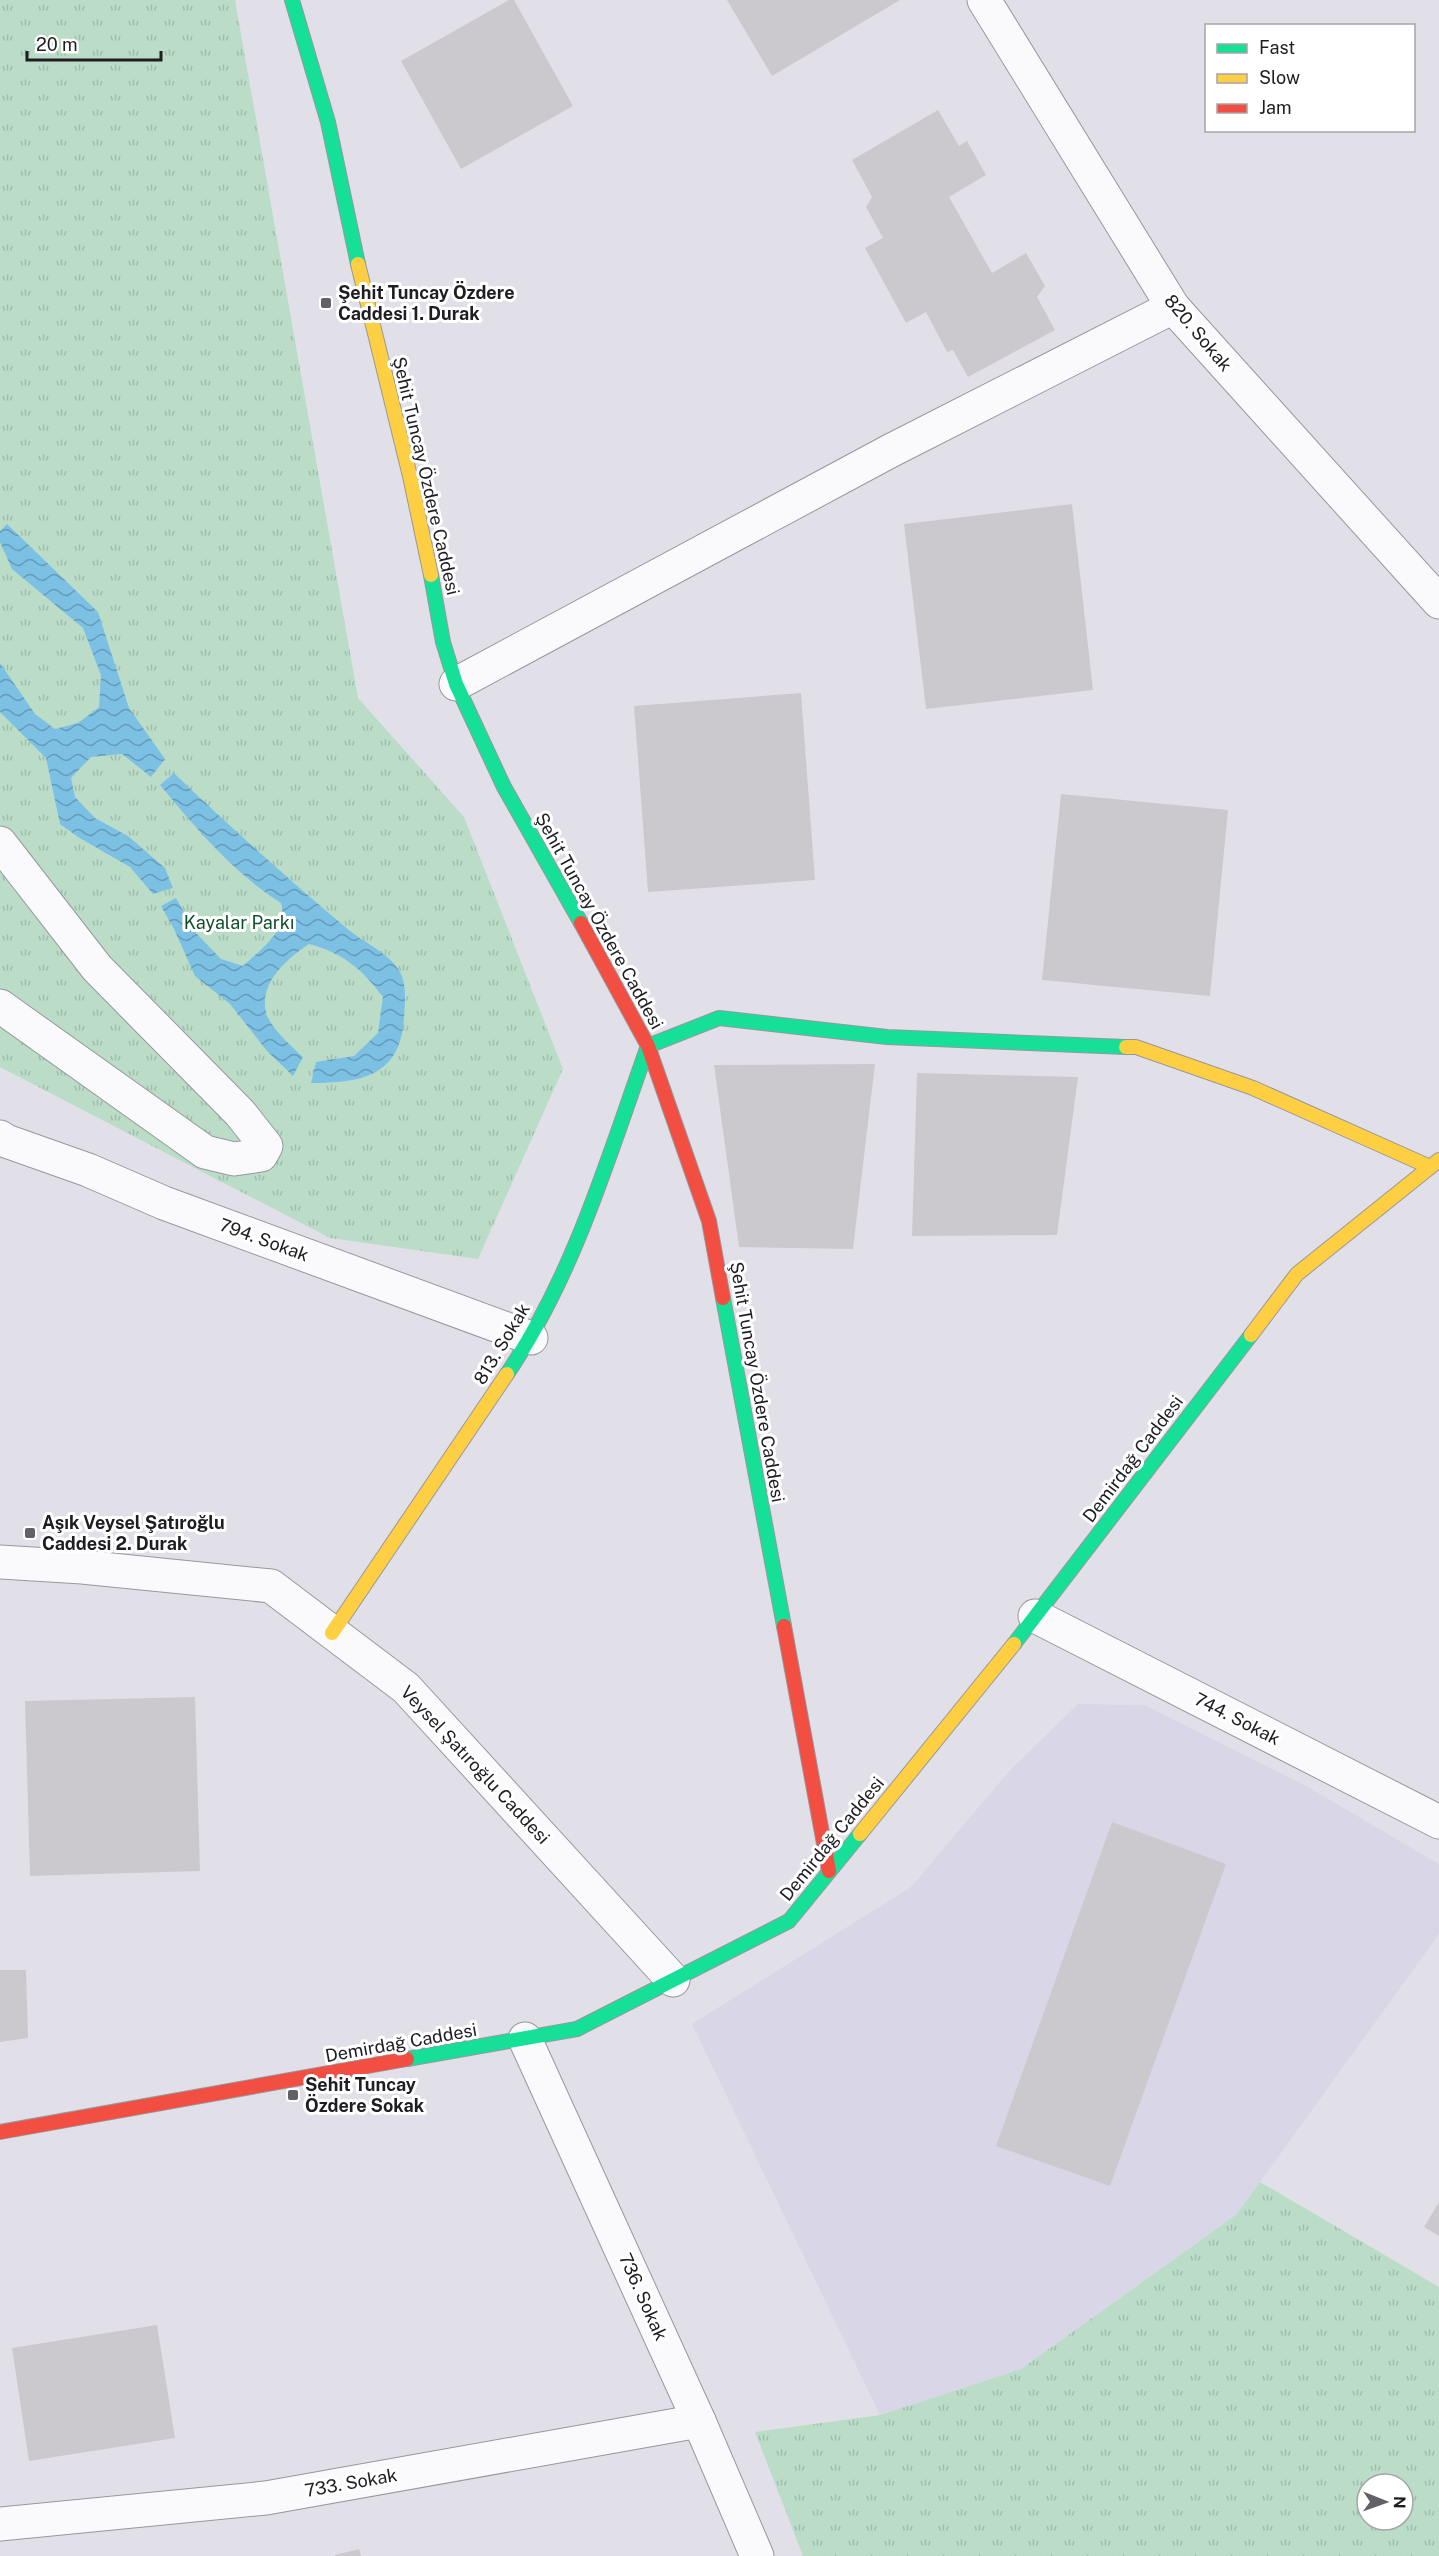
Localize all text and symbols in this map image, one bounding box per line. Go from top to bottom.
scale bar [27,24,160,62]
legend [1205,24,1415,132]
text: 20 m [36,34,78,55]
text: Fast [1259,37,1295,58]
text: Slow [1259,67,1300,88]
text: Jam [1259,97,1292,118]
place label: Şehit Tuncay Özdere Caddesi 1. Durak [338,281,515,324]
street label: 820. Sokak [1160,290,1237,375]
marker: Şehit Tuncay Özdere Caddesi 1. Durak [319,296,333,310]
street label: Şehit Tuncay Özdere Caddesi [389,355,465,597]
street label: Şehit Tuncay Özdere Caddesi [531,809,669,1032]
park label: Kayalar Parkı [184,912,294,933]
street label: 794. Sokak [217,1214,312,1265]
street label: Şehit Tuncay Özdere Caddesi [726,1260,790,1504]
street label: 813. Sokak [469,1299,534,1388]
street label: Demirdağ Caddesi [1078,1391,1187,1526]
place label: Aşık Veysel Şatıroğlu Caddesi 2. Durak [42,1512,225,1554]
marker: Aşık Veysel Şatıroğlu Caddesi 2. Durak [23,1526,37,1540]
street label: Veysel Şatıroğlu Caddesi [397,1681,554,1848]
street label: 744. Sokak [1191,1688,1284,1749]
street label: Demirdağ Caddesi [775,1772,888,1905]
street label: Demirdağ Caddesi [324,2019,478,2066]
place label: Şehit Tuncay Özdere Sokak [305,2074,425,2116]
marker: Şehit Tuncay Özdere Sokak [286,2088,300,2102]
street label: 736. Sokak [615,2250,672,2344]
street label: 733. Sokak [303,2464,399,2501]
north arrow [1355,2472,1415,2532]
text: N [1390,2496,1409,2509]

